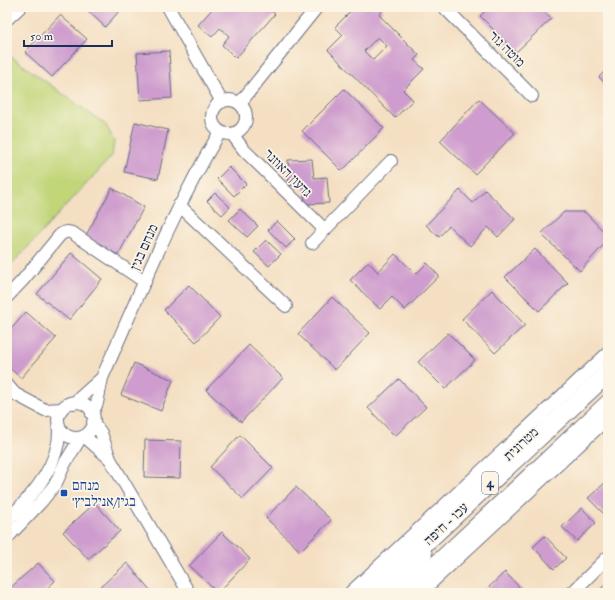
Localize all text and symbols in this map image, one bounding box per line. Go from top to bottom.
scale bar [24,22,112,48]
street label: מוטה גור [485,27,529,71]
text: 50 m [30,29,54,44]
street label: גדעון האוזנר [260,145,316,201]
street label: מנחם בגין [126,221,162,273]
street label: מטרונית [500,424,542,464]
road number: 4 [482,472,498,494]
place label: מנחם בגין/אנילביץ׳ [72,477,136,510]
marker: מנחם בגין/אנילביץ׳ [59,488,69,498]
street label: עכו - חיפה [420,499,472,549]

